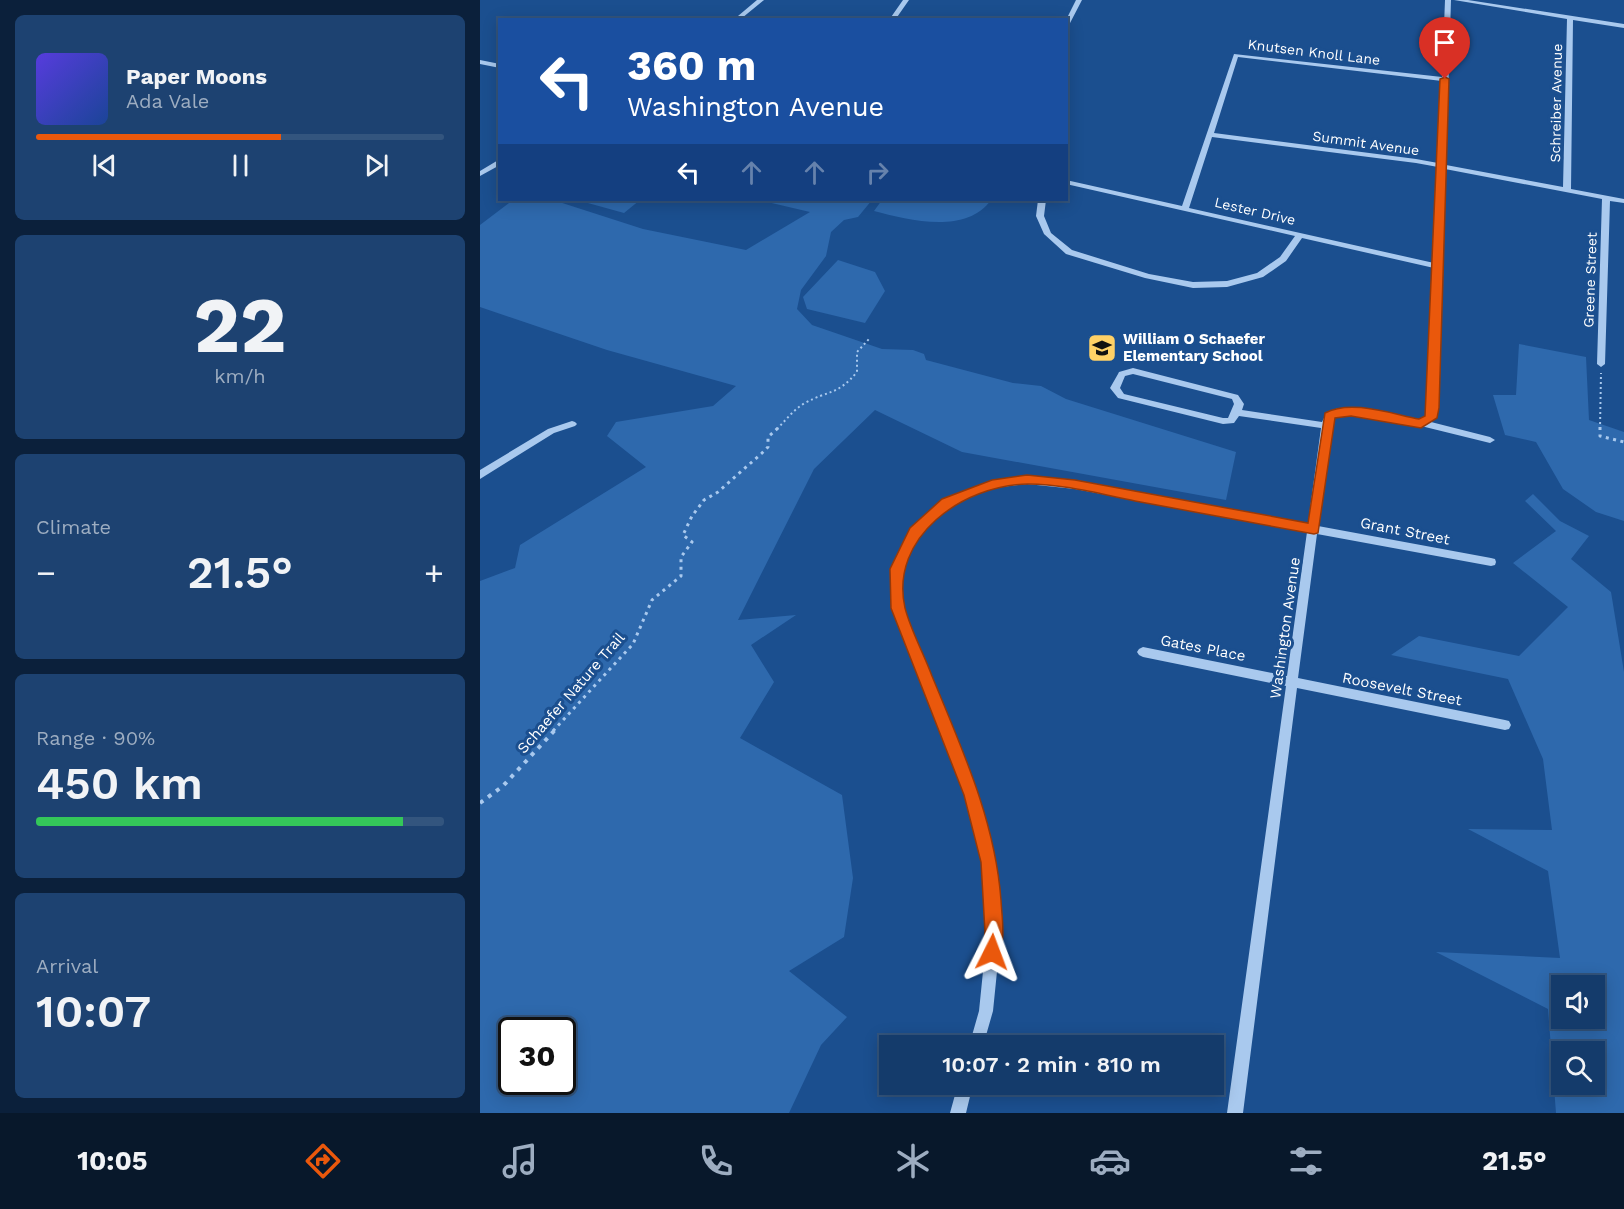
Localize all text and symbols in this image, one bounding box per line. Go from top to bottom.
pin [1419,17,1470,79]
icon: arrive [1428,26,1461,59]
street label: Knutsen Knoll Lane [1247,36,1381,68]
text: 360 m [627,41,756,90]
icon: left [528,42,606,120]
street label: Schreiber Avenue [1547,43,1565,163]
text: Paper Moons [126,64,267,89]
text: Ada Vale [126,89,209,113]
text: Washington Avenue [627,91,884,123]
street label: Summit Avenue [1312,128,1420,158]
icon: previous [88,149,121,182]
icon: pause [224,149,257,182]
icon: next [360,149,393,182]
icon: left [672,156,705,189]
icon: ahead [735,156,768,189]
icon: ahead [798,156,831,189]
icon: right [861,156,894,189]
street label: Lester Drive [1213,194,1297,228]
street label: Greene Street [1580,232,1600,328]
text: 22 [194,279,286,371]
place label: William O Schaefer Elementary School [1123,330,1266,365]
school or university icon: William O Schaefer Elementary School [1086,332,1118,364]
text: km/h [214,364,266,388]
street label: Grant Street [1359,513,1452,549]
text: Climate [36,515,111,539]
text: 21.5° [187,546,293,599]
text: − [36,553,56,592]
text: + [424,553,444,592]
street label: Washington Avenue [1266,556,1304,700]
street label: Schaefer Nature Trail [514,628,629,757]
street label: Gates Place [1159,631,1247,665]
street label: Roosevelt Street [1341,669,1464,710]
text: Range · 90% [36,726,155,750]
text: 450 km [36,757,203,810]
position arrow [960,920,1024,984]
text: Arrival [36,954,98,978]
map controls [1551,975,1605,1095]
button: sound [1551,975,1605,1029]
text: 10:07 [36,985,151,1038]
speed limit sign: 30 [498,1017,576,1095]
button: search [1551,1041,1605,1095]
text: 10:07 · 2 min · 810 m [942,1052,1161,1077]
icon: directions [302,1140,344,1182]
icon: music [499,1140,541,1182]
icon: phone [695,1140,737,1182]
icon: climate [892,1140,934,1182]
icon: car [1089,1140,1131,1182]
icon: filters [1285,1140,1327,1182]
text: 10:05 [77,1145,147,1177]
text: 21.5° [1482,1145,1547,1177]

